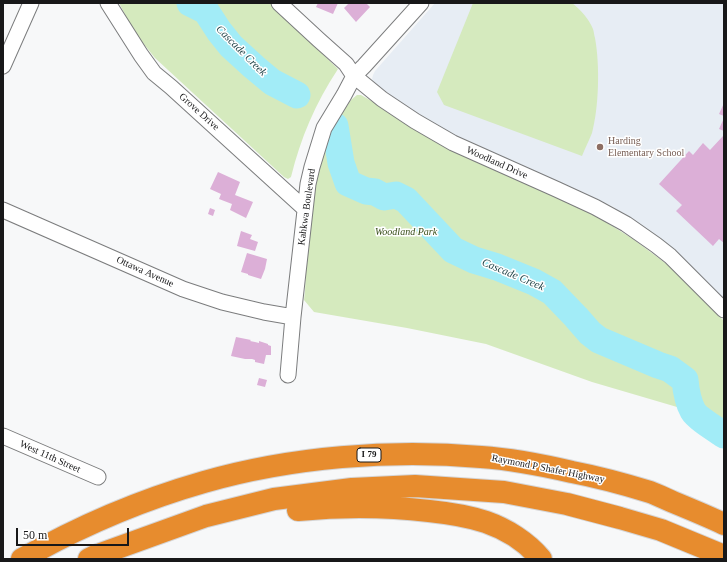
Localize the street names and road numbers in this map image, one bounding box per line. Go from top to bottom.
street label: Grove Drive [176,91,222,133]
street label: Woodland Drive [464,144,530,182]
street label: Kahkwa Boulevard [296,168,318,246]
street label: Ottawa Avenue [114,254,176,290]
street label: West 11th Street [18,438,82,476]
road number: I 79 [357,448,381,462]
street label: Raymond P Shafer Highway [491,452,605,486]

